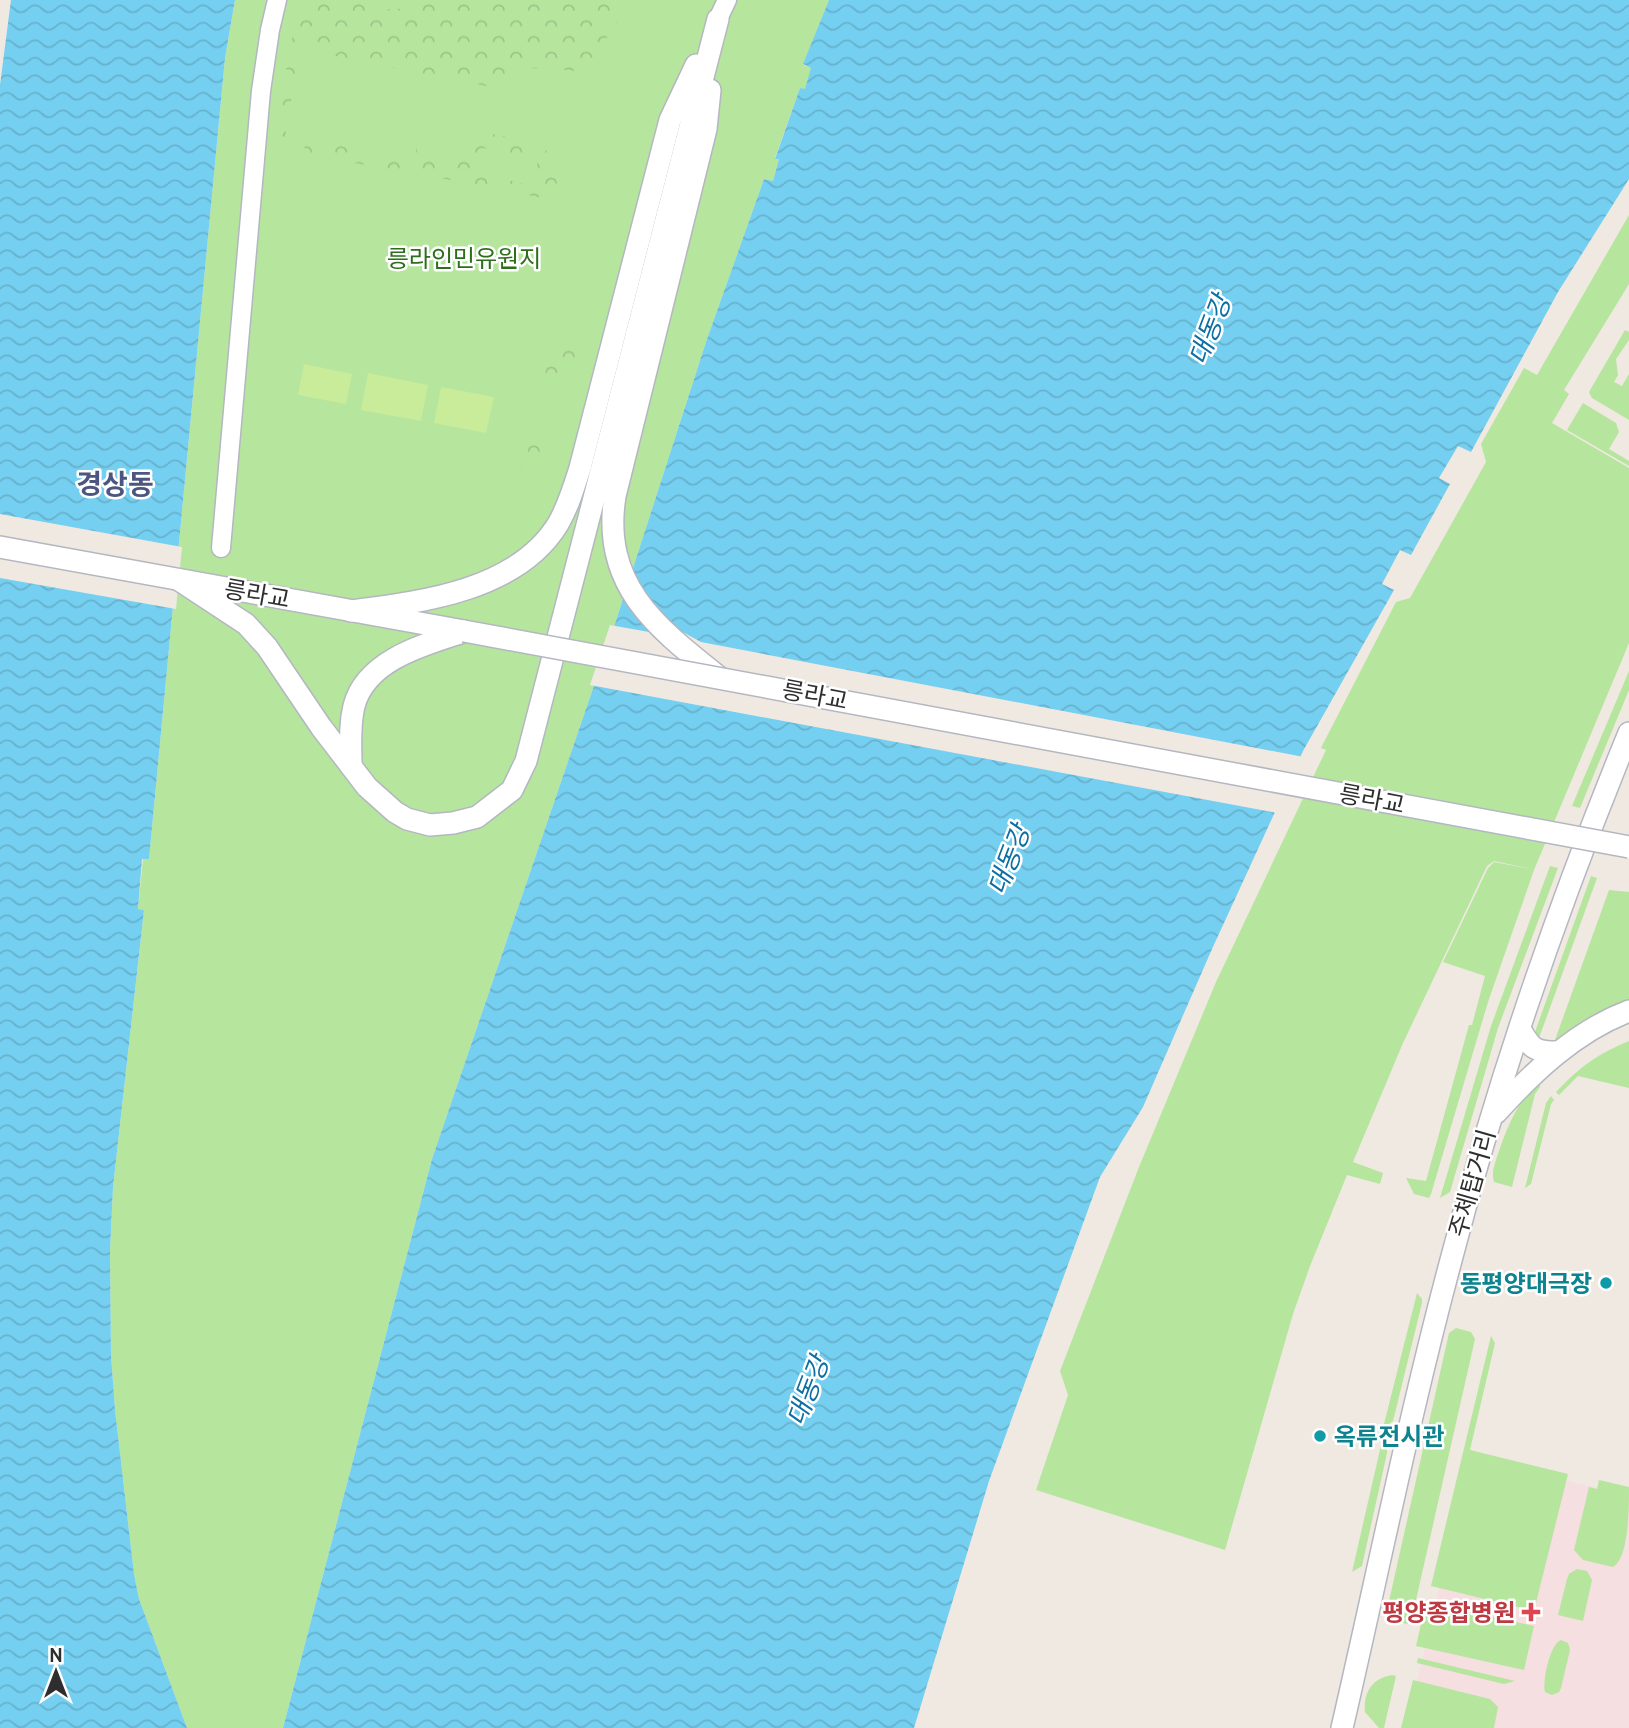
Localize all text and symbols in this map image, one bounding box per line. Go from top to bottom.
park label: 릉라인민유원지 [387,244,541,273]
water label: 대동강 [1182,288,1239,369]
district label: 경상동 [76,467,154,501]
street label: 릉라교 [222,574,292,614]
street label: 릉라교 [780,674,850,716]
street label: 릉라교 [1337,778,1407,820]
water label: 대동강 [981,818,1038,899]
street label: 주체탑거리 [1443,1126,1501,1240]
place label: 동평양대극장 [1460,1269,1592,1298]
marker: 동평양대극장 [1598,1275,1614,1291]
water label: 대동강 [780,1349,837,1430]
place label: 옥류전시관 [1334,1422,1444,1451]
marker: 옥류전시관 [1312,1428,1328,1444]
place label: 평양종합병원 [1383,1598,1515,1627]
marker: 평양종합병원 [1521,1602,1541,1622]
north arrow [21,1637,91,1707]
text: N [49,1644,63,1667]

